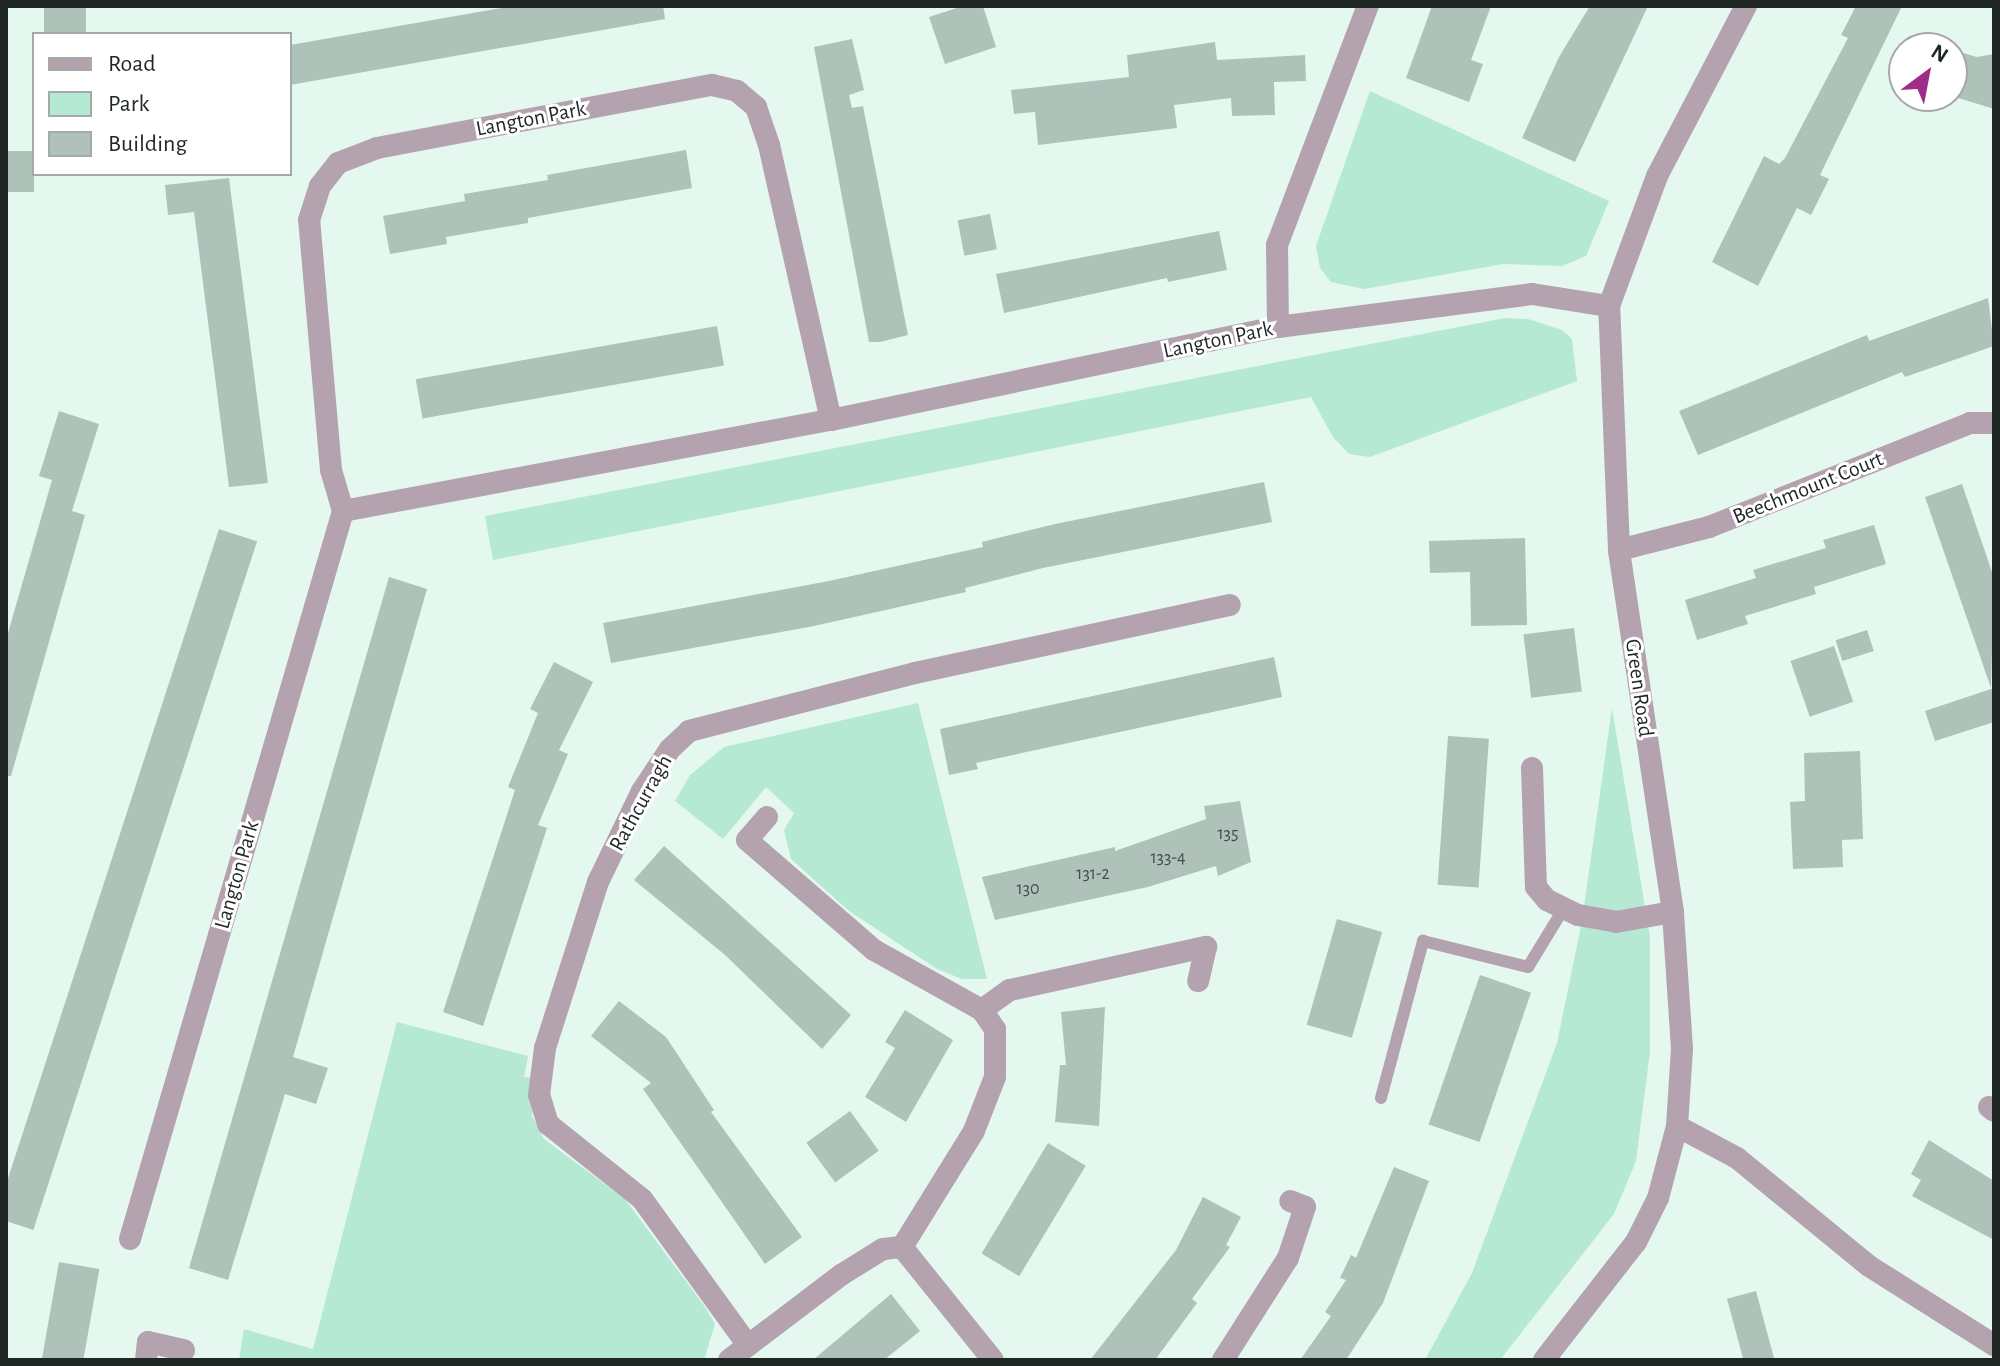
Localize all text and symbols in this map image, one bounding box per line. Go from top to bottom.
legend [32,32,292,176]
north arrow [1888,32,1968,112]
text: N [1927,40,1952,67]
text: Road [108,52,156,76]
text: Park [108,92,149,116]
street label: Langton Park [474,95,588,143]
text: Building [108,132,187,156]
street label: Langton Park [1161,316,1275,364]
street label: Beechmount Court [1729,446,1887,530]
street label: Green Road [1619,637,1659,739]
street label: Rathcurragh [604,750,678,856]
street label: Langton Park [209,818,265,932]
house number: 135 [1217,823,1239,845]
house number: 133-4 [1150,847,1186,869]
house number: 131-2 [1076,863,1110,885]
house number: 130 [1016,878,1040,900]

